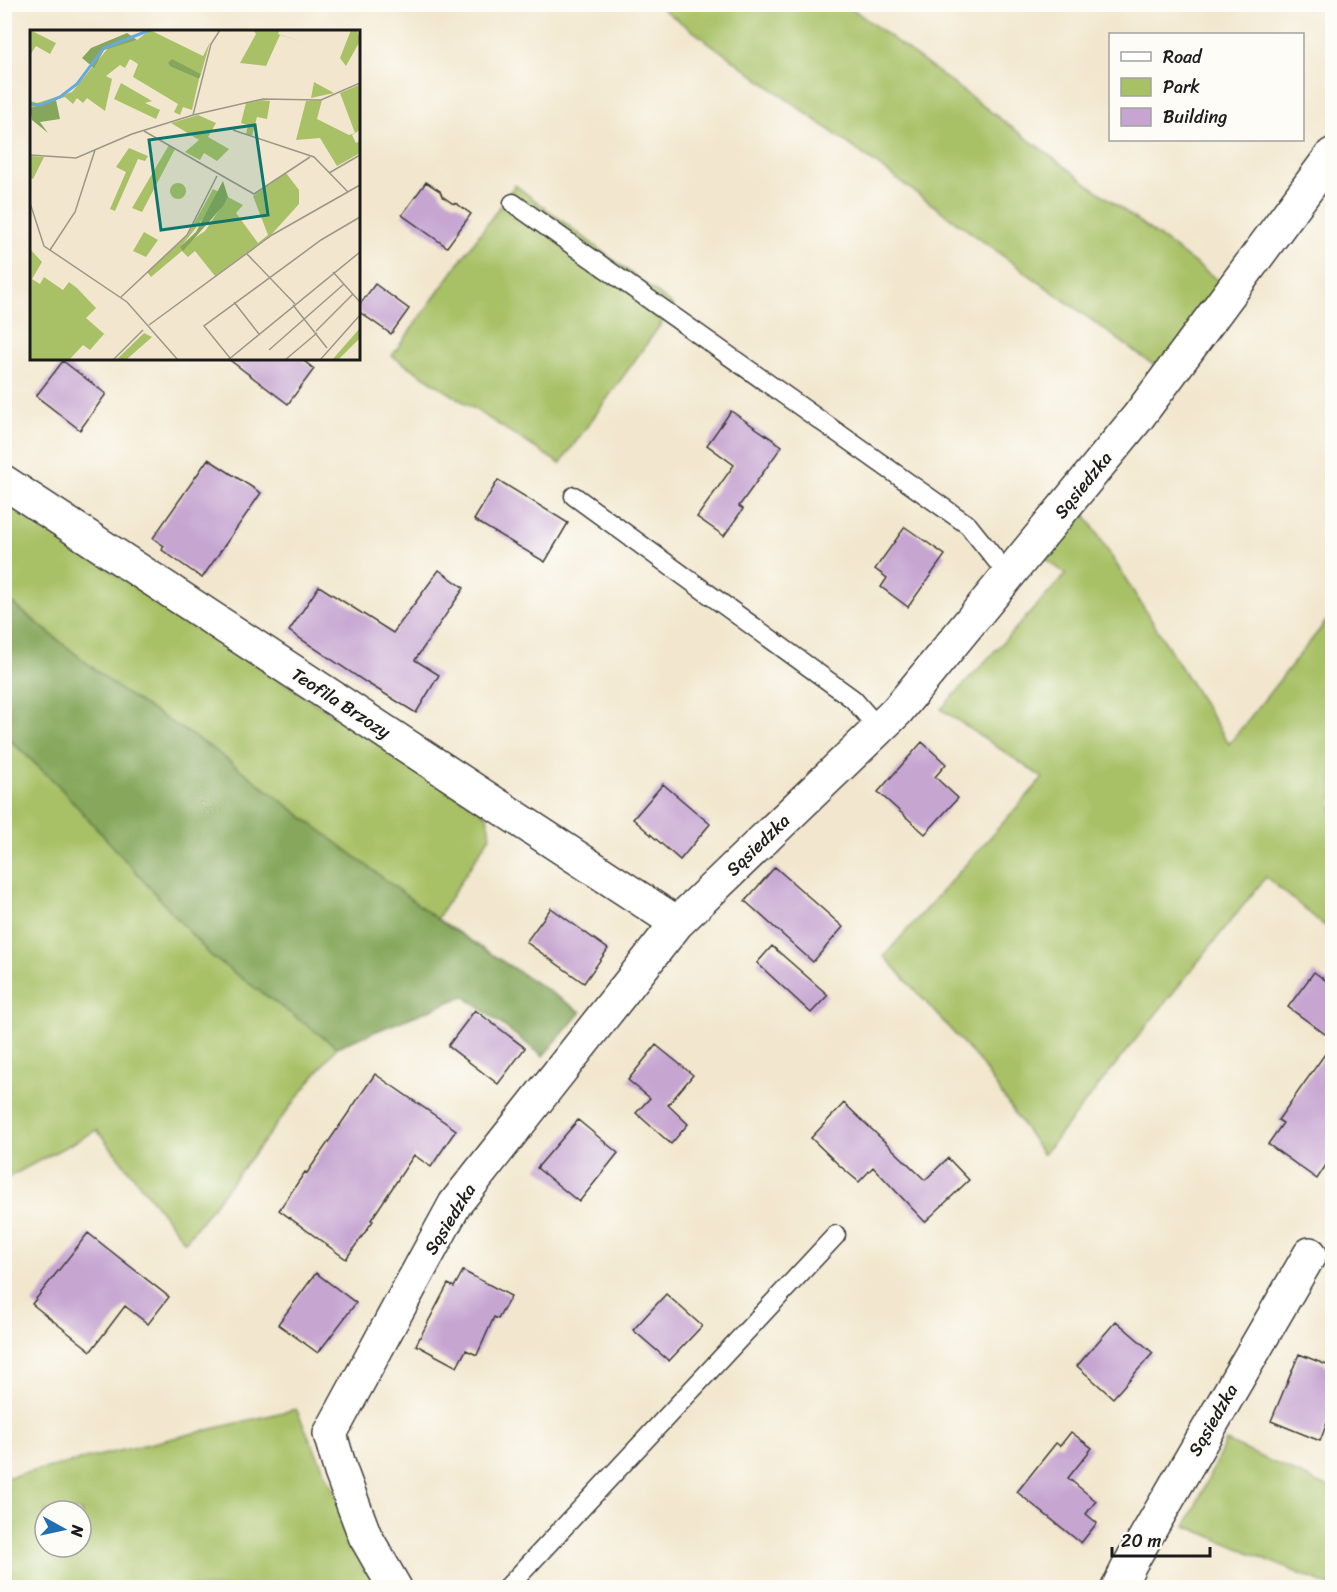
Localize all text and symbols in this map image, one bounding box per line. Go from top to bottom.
inset map [30,30,360,360]
legend [1109,33,1304,141]
text: Road [1163,41,1203,73]
text: Park [1163,71,1200,103]
text: Building [1163,101,1227,133]
street label: Sąsiedzka [1046,444,1120,526]
street label: Teofila Brzozy [285,659,398,748]
street label: Sąsiedzka [718,806,798,884]
street label: Sąsiedzka [415,1177,485,1261]
street label: Sąsiedzka [1179,1378,1247,1462]
north arrow [33,1499,93,1559]
scale bar [1112,1520,1210,1558]
text: N [62,1523,93,1539]
text: 20 m [1121,1525,1161,1557]

